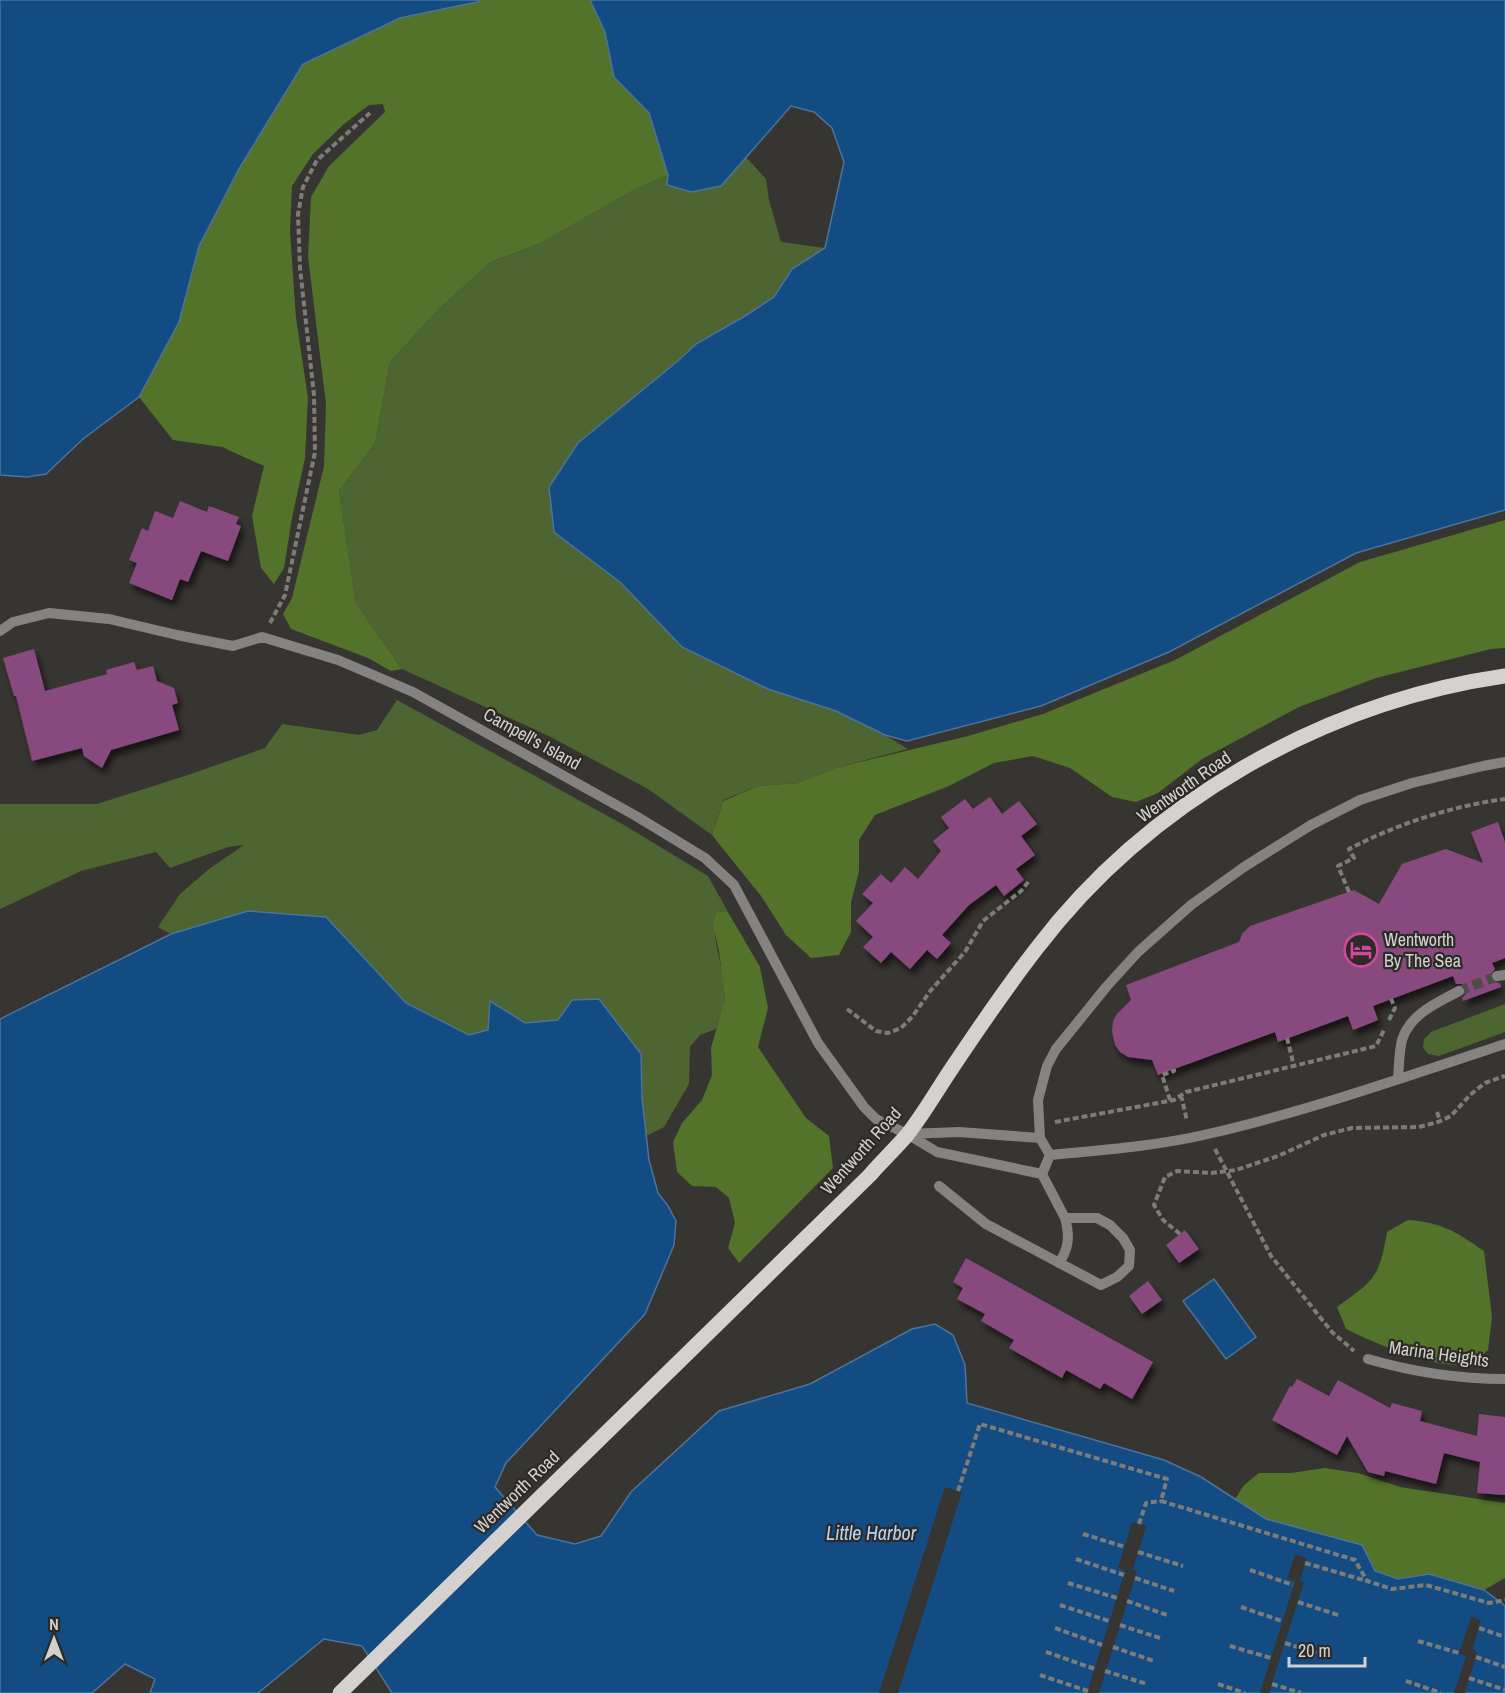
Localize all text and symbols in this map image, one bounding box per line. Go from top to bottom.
street label: Campell's Island [479,701,585,776]
street label: Wentworth Road [1132,745,1236,828]
place label: Wentworth By The Sea [1384,927,1461,973]
hotel icon: Wentworth By The Sea [1343,932,1379,968]
street label: Wentworth Road [815,1102,907,1200]
street label: Marina Heights [1387,1334,1491,1373]
street label: Wentworth Road [469,1445,565,1539]
water label: Little Harbor [826,1519,917,1546]
north arrow [24,1609,84,1669]
text: N [49,1613,59,1635]
scale bar [1289,1630,1366,1668]
text: 20 m [1298,1638,1331,1663]

